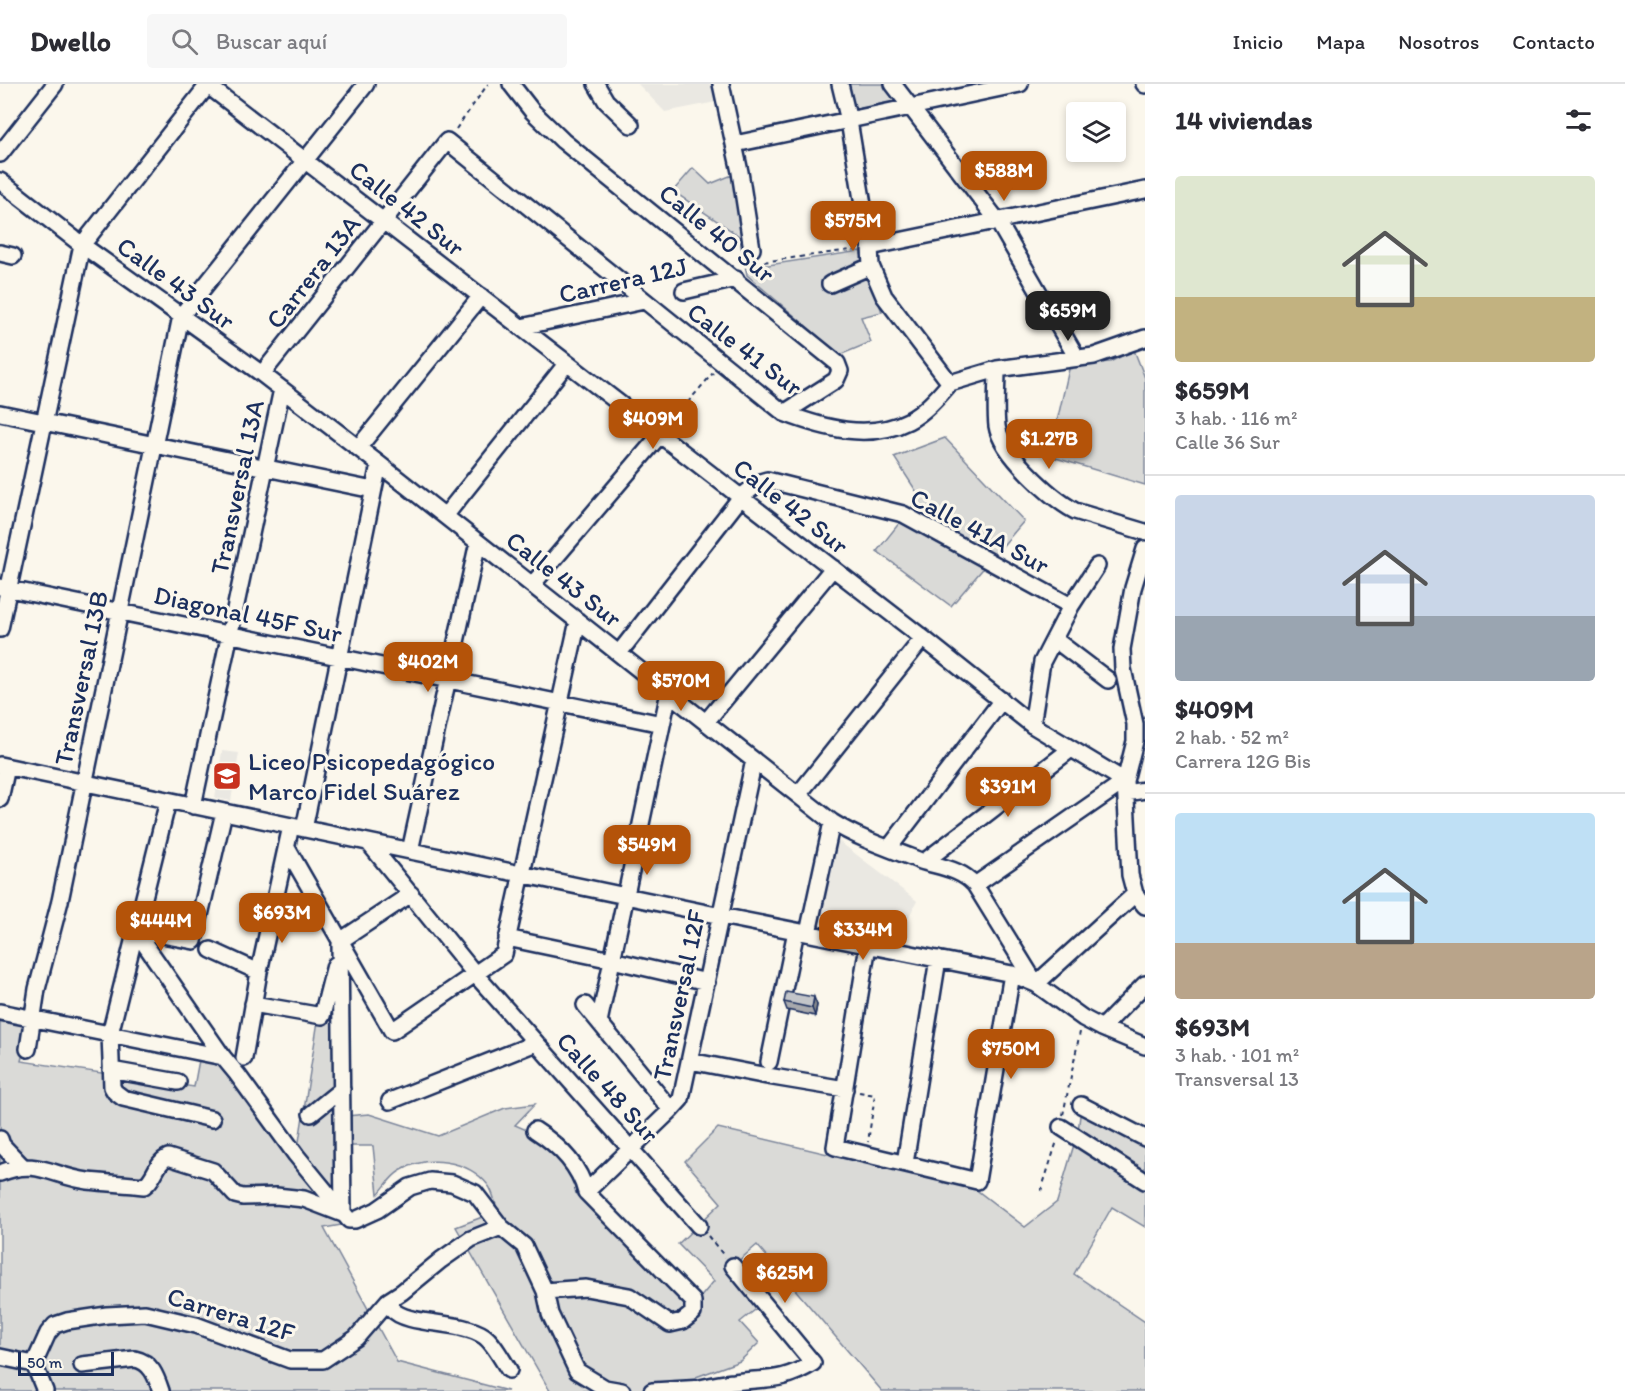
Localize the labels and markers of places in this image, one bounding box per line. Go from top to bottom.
pin: $588M [962,151,1046,202]
pin: $575M [811,201,895,252]
pin: $659M [1026,291,1110,342]
pin: $409M [611,399,695,450]
pin: $1.27B [1000,419,1098,470]
pin: $402M [386,642,470,693]
pin: $570M [639,661,723,712]
place label: Liceo Psicopedagógico Marco Fidel Suárez [248,745,495,807]
school or university icon: Liceo Psicopedagógico Marco Fidel Suárez [211,760,243,792]
pin: $391M [966,767,1050,818]
pin: $549M [605,825,689,876]
pin: $693M [240,893,324,944]
pin: $444M [119,901,203,952]
pin: $334M [821,910,905,961]
pin: $750M [969,1029,1053,1080]
pin: $625M [743,1253,827,1304]

